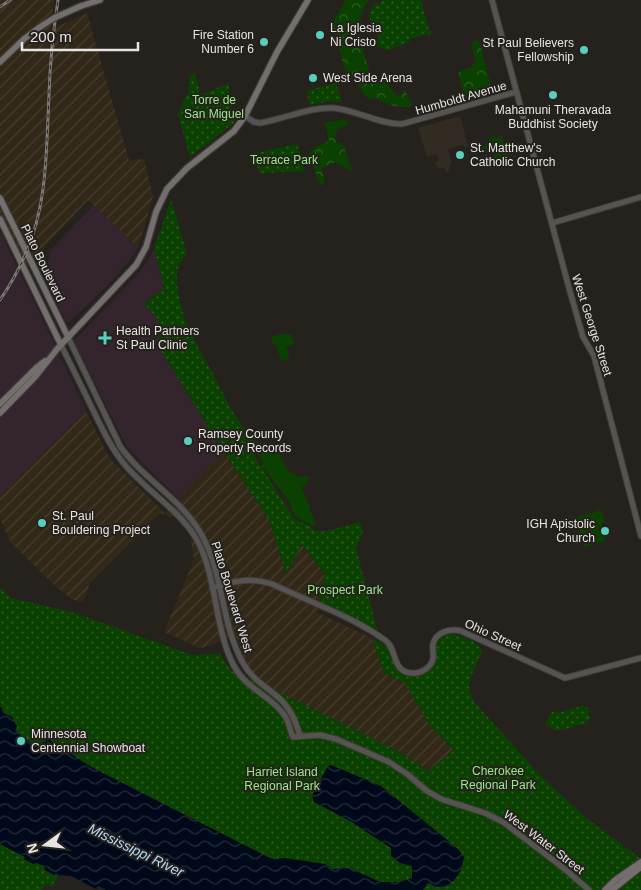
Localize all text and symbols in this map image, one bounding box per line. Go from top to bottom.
scale bar [22,20,139,52]
place label: La Iglesia Ni Cristo [330,21,382,49]
text: 200 m [30,28,72,45]
place label: Fire Station Number 6 [193,28,254,56]
marker: La Iglesia Ni Cristo [314,29,326,41]
marker: Fire Station Number 6 [258,36,270,48]
place label: St Paul Believers Fellowship [483,36,574,64]
marker: St Paul Believers Fellowship [578,44,590,56]
place label: West Side Arena [323,71,412,85]
marker: West Side Arena [307,72,319,84]
street label: Humboldt Avenue [414,78,509,118]
marker: Mahamuni Theravada Buddhist Society [547,89,559,101]
park label: Torre de San Miguel [184,93,244,121]
place label: Mahamuni Theravada Buddhist Society [495,103,612,131]
place label: St. Matthew's Catholic Church [470,141,555,169]
marker: St. Matthew's Catholic Church [454,149,466,161]
park label: Terrace Park [250,153,319,167]
street label: Plato Boulevard [18,222,68,304]
street label: West George Street [569,273,615,378]
place label: Health Partners St Paul Clinic [116,324,199,352]
marker: Health Partners St Paul Clinic [98,331,112,345]
place label: Ramsey County Property Records [198,427,291,455]
marker: Ramsey County Property Records [182,435,194,447]
place label: St. Paul Bouldering Project [52,509,151,537]
marker: St. Paul Bouldering Project [36,517,48,529]
place label: IGH Apistolic Church [526,517,595,545]
marker: IGH Apistolic Church [599,525,611,537]
street label: Plato Boulevard West [208,540,256,655]
park label: Prospect Park [307,583,384,597]
street label: Ohio Street [462,616,524,654]
place label: Minnesota Centennial Showboat [31,727,146,755]
marker: Minnesota Centennial Showboat [15,735,27,747]
park label: Cherokee Regional Park [460,764,537,792]
park label: Harriet Island Regional Park [244,765,321,793]
street label: West Water Street [501,807,588,877]
north arrow [20,820,70,870]
water label: Mississippi River [86,820,188,881]
text: N [23,841,41,855]

